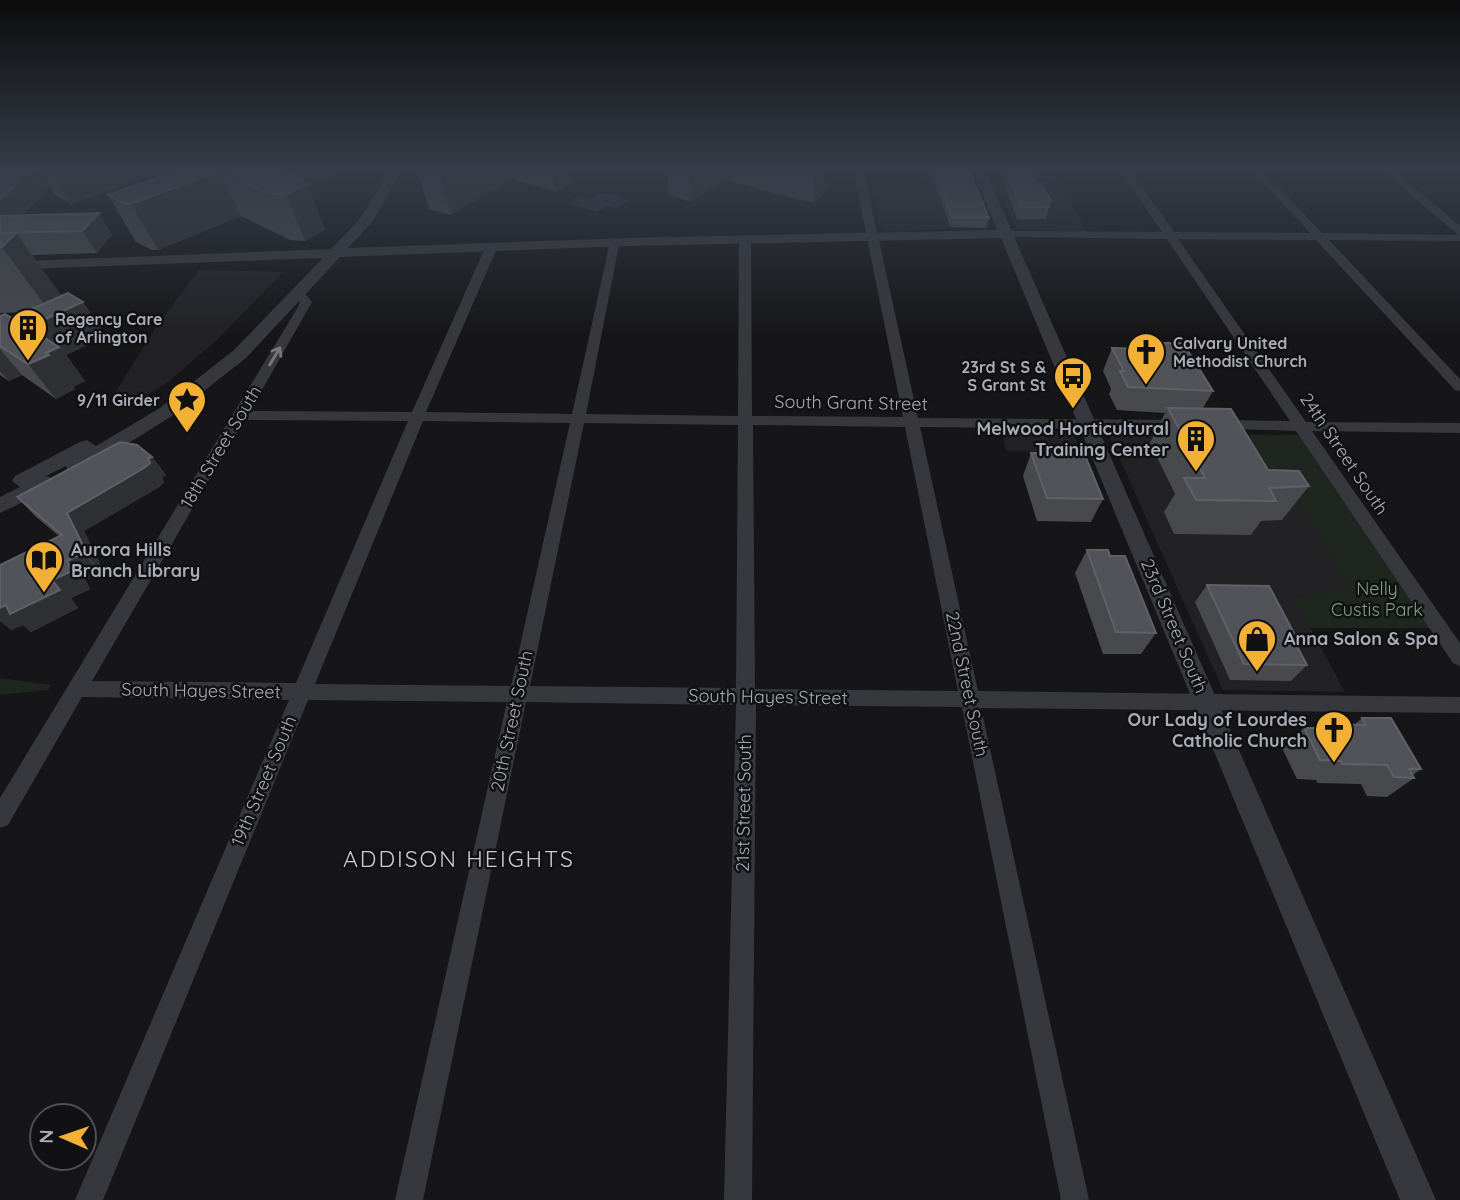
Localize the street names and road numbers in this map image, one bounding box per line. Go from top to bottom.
street label: 18th Street South [175,381,266,512]
street label: 24th Street South [1295,388,1394,519]
street label: South Grant Street [774,390,928,415]
street label: 23rd Street South [1136,555,1213,696]
street label: 22nd Street South [941,609,994,759]
street label: 20th Street South [485,648,538,794]
street label: South Hayes Street [121,678,281,703]
street label: South Hayes Street [688,684,848,709]
street label: 19th Street South [226,712,301,850]
street label: 21st Street South [731,734,756,872]

